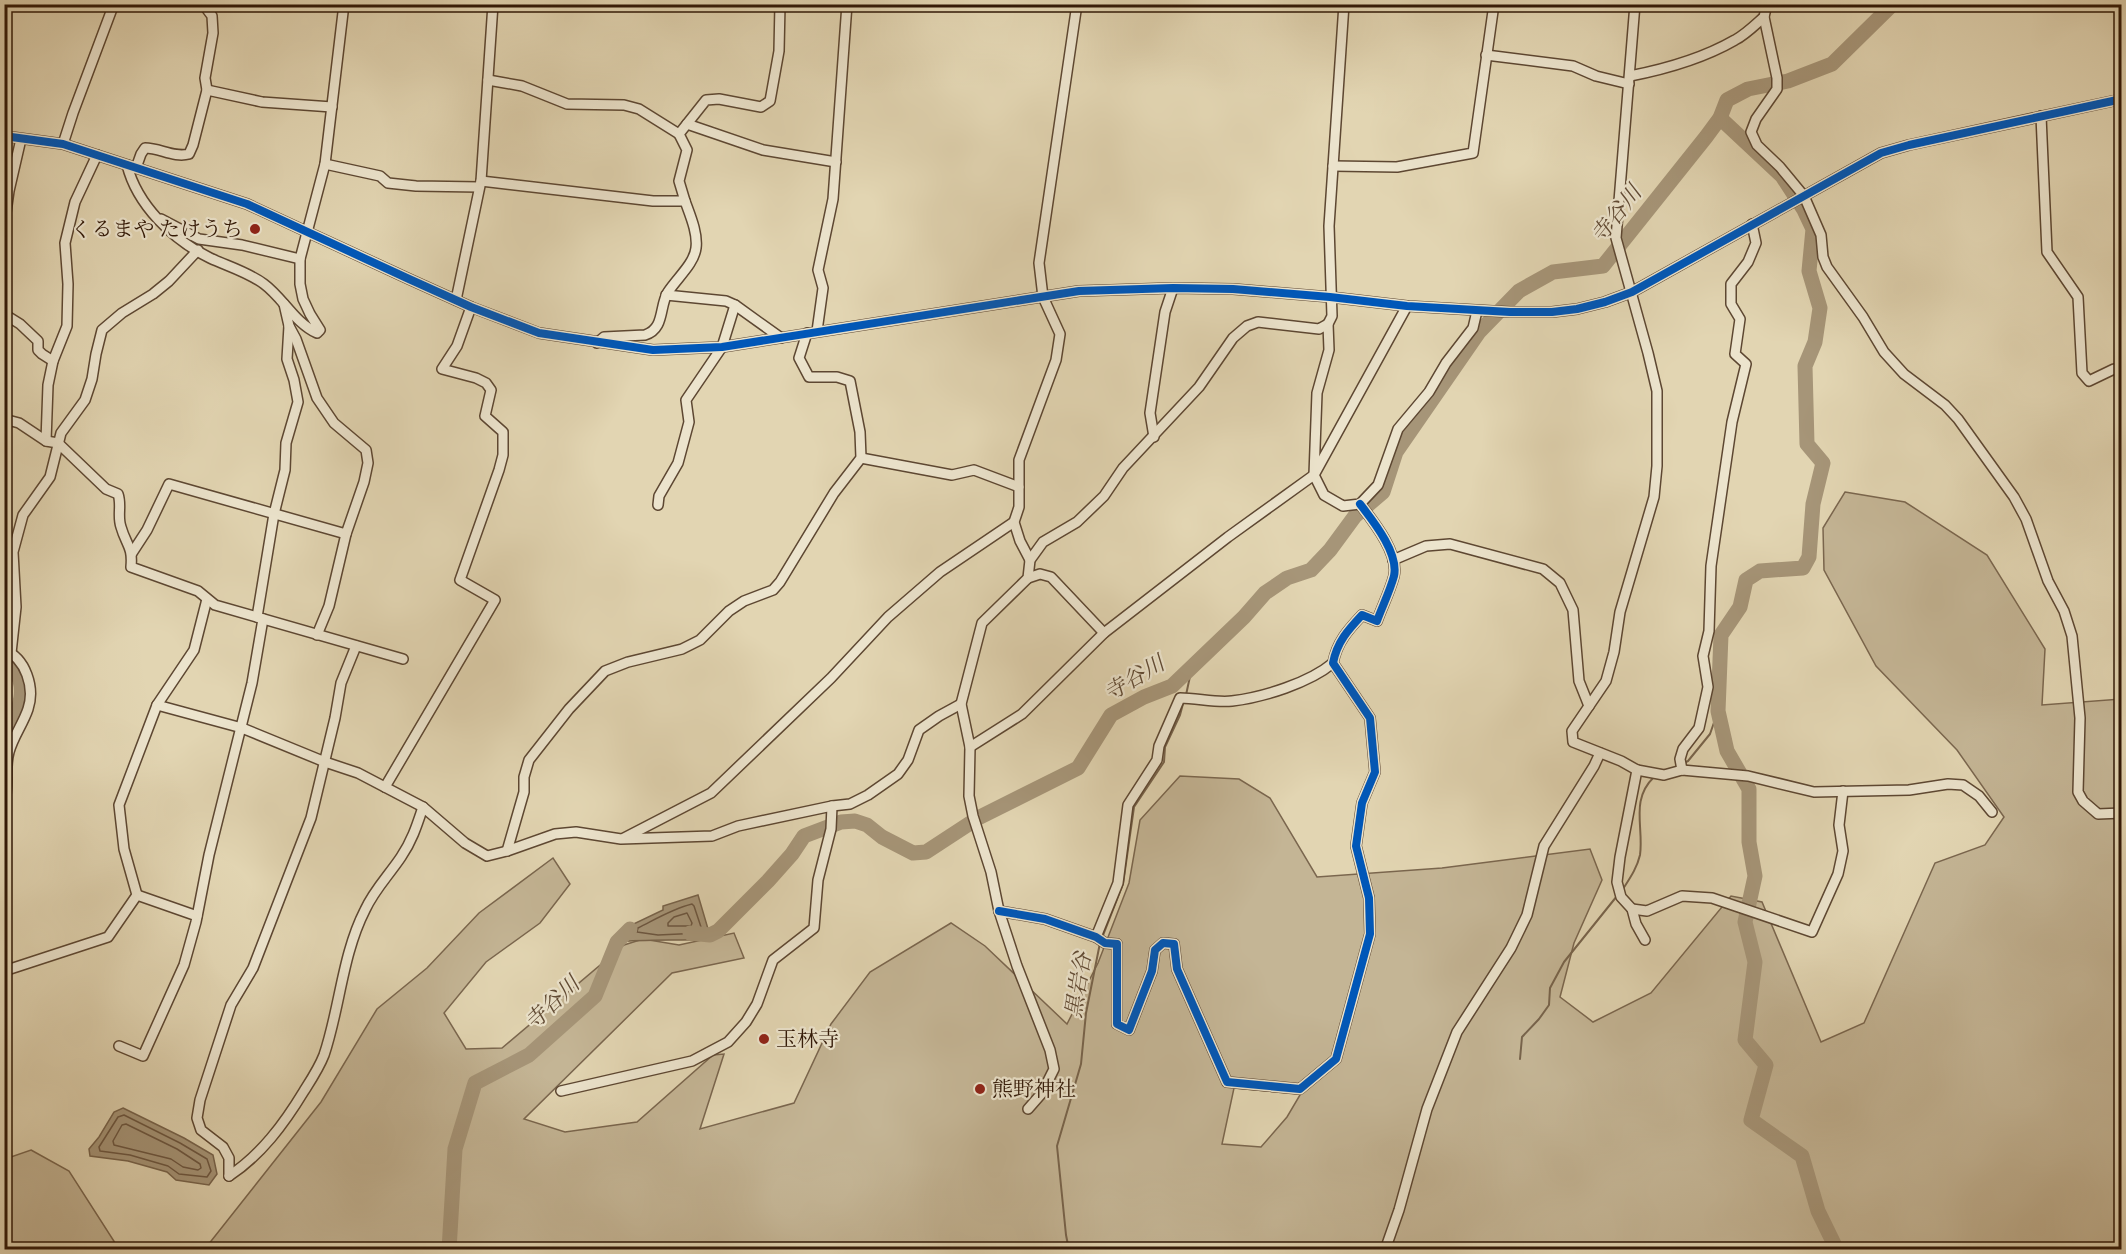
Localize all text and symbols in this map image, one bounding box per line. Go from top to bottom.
water label: 寺谷川 [1585,178,1648,248]
place label: くるまや たけうち [70,216,243,242]
marker: くるまや たけうち [248,222,262,236]
water label: 寺谷川 [1099,648,1171,707]
water label: 黒岩谷 [1060,948,1097,1020]
water label: 寺谷川 [519,969,587,1036]
place label: 玉林寺 [776,1026,839,1052]
marker: 玉林寺 [757,1032,771,1046]
place label: 熊野神社 [992,1076,1076,1102]
marker: 熊野神社 [973,1082,987,1096]

